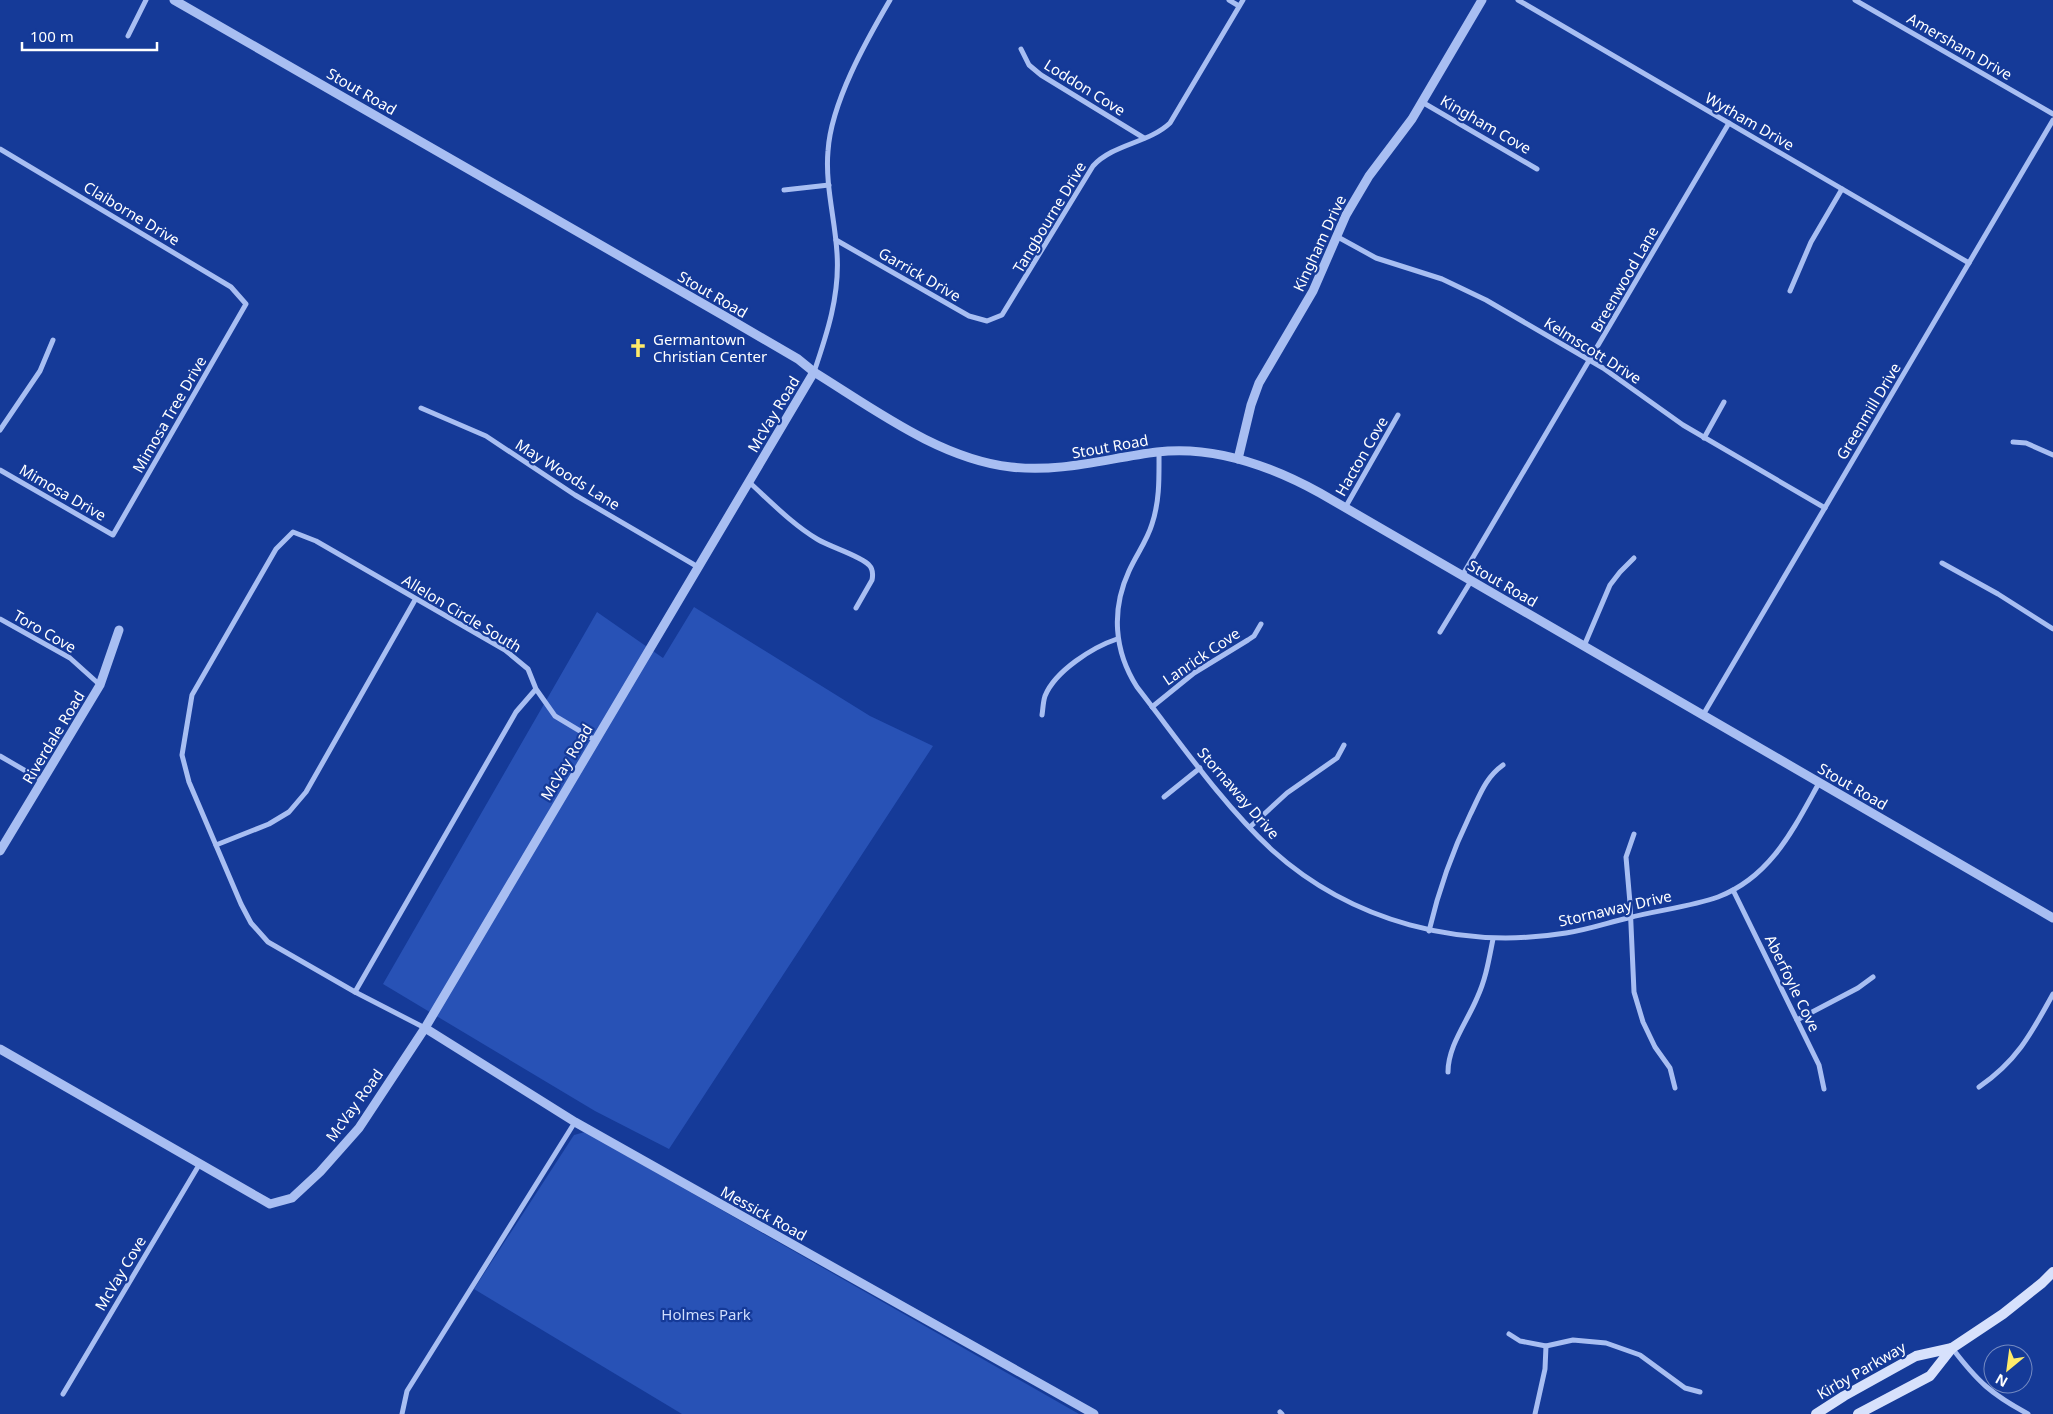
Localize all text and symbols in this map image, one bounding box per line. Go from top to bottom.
street label: Amersham Drive [1904,8,2016,84]
scale bar [22,20,158,52]
text: 100 m [30,26,74,46]
street label: Loddon Cove [1041,54,1129,120]
street label: Stout Road [324,63,400,119]
street label: Wytham Drive [1702,87,1798,155]
street label: Kingham Cove [1437,90,1535,158]
street label: Tangbourne Drive [1008,158,1090,276]
street label: Claiborne Drive [80,176,184,250]
street label: Kingham Drive [1288,191,1350,295]
street label: Breenwood Lane [1586,223,1662,335]
street label: Garrick Drive [875,242,965,306]
street label: Stout Road [675,266,751,322]
street label: Kelmscott Drive [1541,312,1645,388]
place label: Germantown Christian Center [653,329,767,366]
church icon: Germantown Christian Center [627,337,649,359]
street label: Mimosa Tree Drive [127,352,211,476]
street label: Greenmill Drive [1831,359,1905,463]
street label: McVay Road [742,372,804,456]
street label: Hacton Cove [1330,413,1392,499]
street label: Stout Road [1070,429,1150,463]
street label: May Woods Lane [512,434,624,514]
street label: Mimosa Drive [16,459,110,525]
street label: Stout Road [1465,555,1541,611]
street label: Allelon Circle South [399,569,525,657]
street label: Toro Cove [10,605,80,657]
street label: Lanrick Cove [1158,623,1244,689]
street label: Riverdale Road [17,687,89,787]
street label: McVay Road [535,720,597,804]
street label: Stornaway Drive [1194,743,1284,843]
street label: Stout Road [1815,758,1891,814]
street label: Stornaway Drive [1556,885,1674,931]
street label: Aberfoyle Cove [1761,931,1825,1035]
street label: McVay Road [321,1065,387,1145]
street label: Messick Road [717,1181,811,1245]
street label: McVay Cove [90,1232,150,1314]
park label: Holmes Park [661,1304,751,1324]
street label: Kirby Parkway [1813,1336,1909,1404]
north arrow [1983,1344,2033,1394]
text: N [1992,1370,2011,1392]

